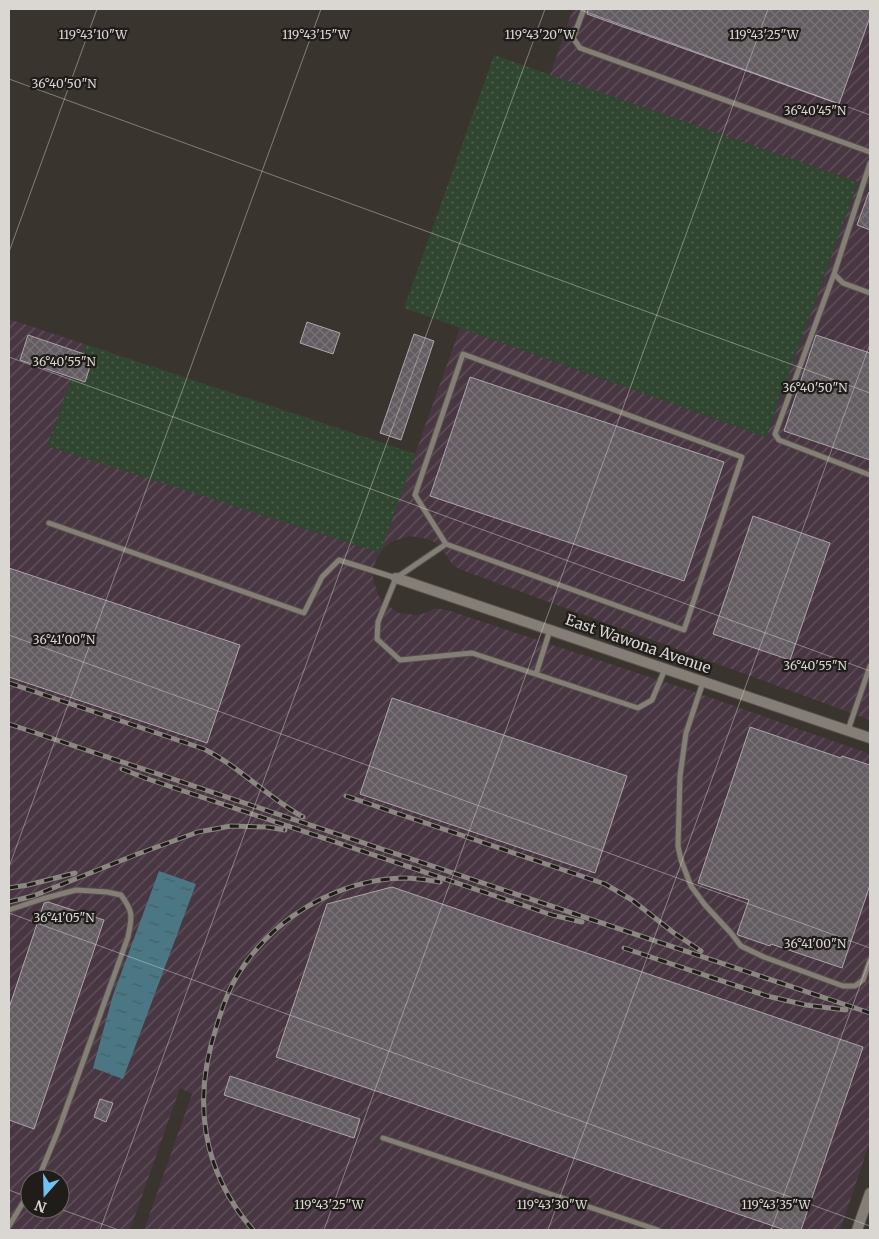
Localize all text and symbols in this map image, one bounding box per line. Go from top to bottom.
text: 119°43'10"W [59,27,128,42]
text: 119°43'15"W [282,27,351,42]
text: 119°43'20"W [505,27,576,42]
text: 119°43'25"W [729,27,800,42]
text: 36°40'50"N [32,76,97,91]
text: 36°40'45"N [784,103,847,118]
text: 36°40'55"N [32,354,96,369]
text: 36°40'50"N [783,380,848,395]
street label: East Wawona Avenue [563,610,714,677]
text: 36°41'00"N [33,632,96,647]
text: 36°40'55"N [783,658,847,673]
text: 36°41'05"N [34,910,95,925]
text: 36°41'00"N [784,936,847,951]
north arrow [20,1169,70,1219]
text: N [32,1196,49,1217]
text: 119°43'25"W [294,1197,365,1212]
text: 119°43'30"W [517,1197,588,1212]
text: 119°43'35"W [742,1197,811,1212]

